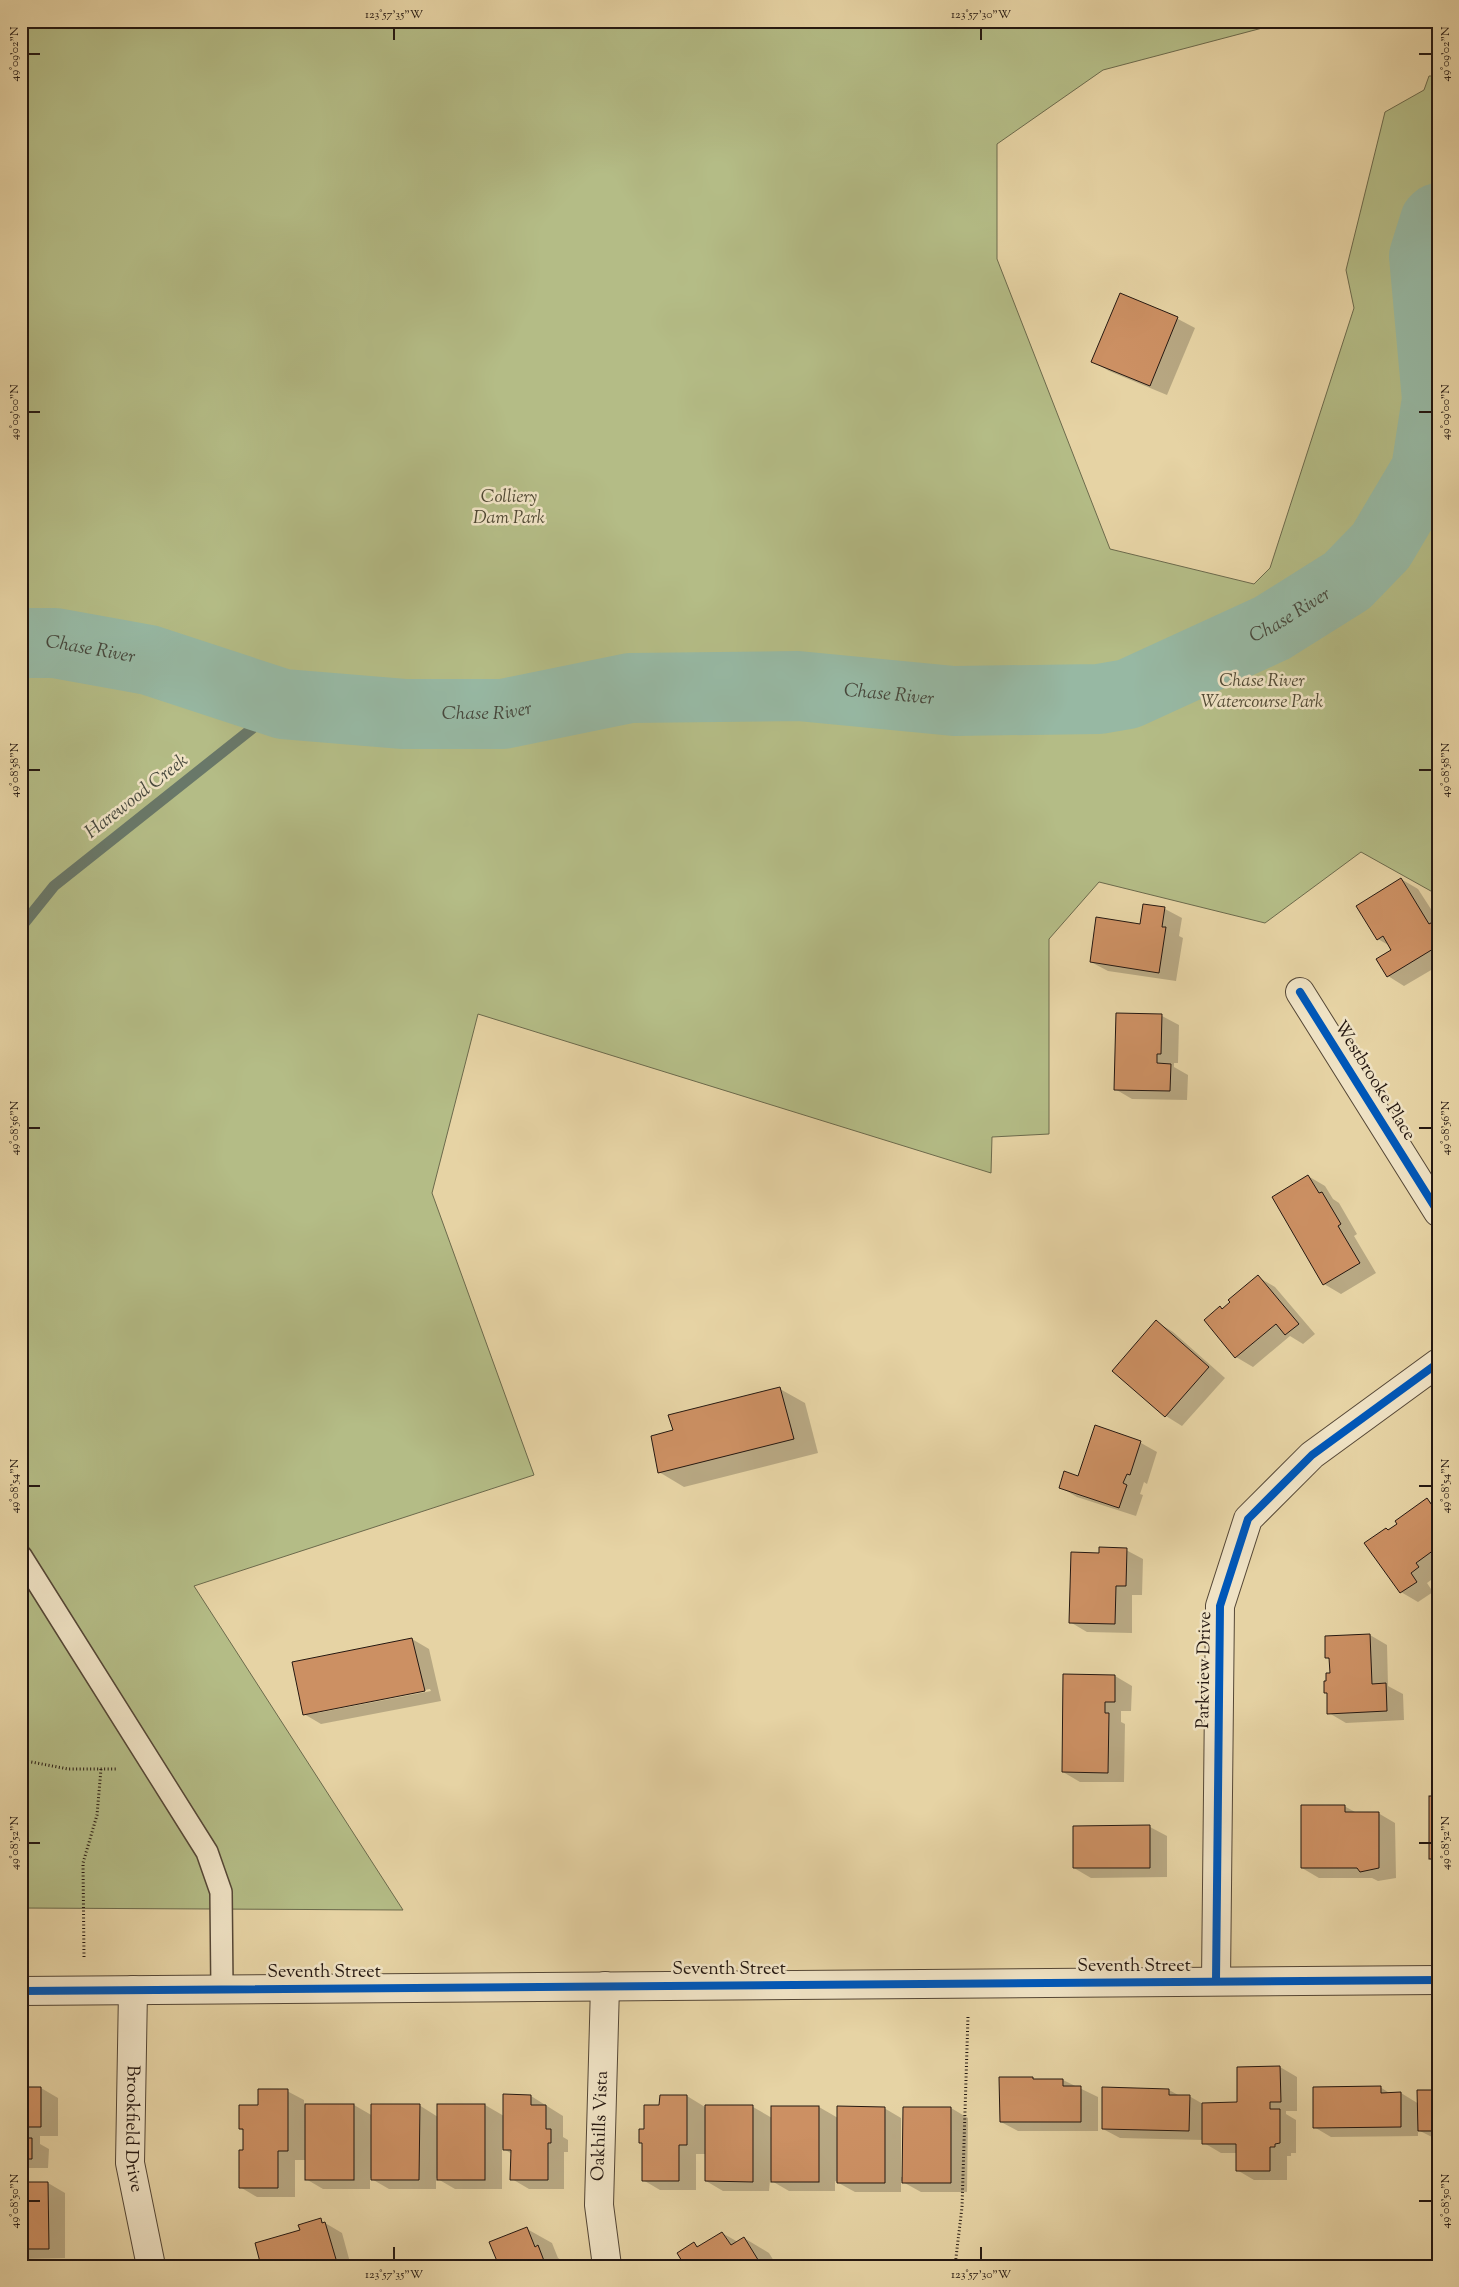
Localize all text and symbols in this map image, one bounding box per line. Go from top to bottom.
text: 123°57'35"W [365,6,424,24]
text: 123°57'30"W [951,6,1012,24]
text: 49°09'02"N [6,26,24,82]
text: 49°09'02"N [1437,26,1455,82]
text: 49°09'00"N [6,384,24,440]
text: 49°09'00"N [1437,384,1455,440]
park label: Colliery Dam Park [473,485,545,532]
water label: Chase River [1245,581,1336,650]
water label: Chase River [46,630,138,671]
park label: Chase River Watercourse Park [1201,669,1323,716]
water label: Chase River [843,677,936,713]
water label: Chase River [442,695,535,728]
text: 49°08'58"N [6,742,24,797]
text: 49°08'58"N [1437,742,1455,797]
water label: Harewood Creek [80,748,195,846]
street label: Westbrooke Place [1327,1016,1421,1146]
text: 49°08'56"N [6,1100,24,1155]
text: 49°08'56"N [1437,1100,1455,1155]
text: 49°08'54"N [6,1458,24,1513]
text: 49°08'54"N [1437,1458,1455,1513]
street label: Parkview Drive [1191,1611,1219,1729]
text: 49°08'52"N [6,1816,24,1870]
text: 49°08'52"N [1437,1816,1455,1870]
street label: Seventh Street [1077,1954,1191,1980]
street label: Seventh Street [672,1957,786,1983]
street label: Seventh Street [267,1960,381,1986]
street label: Brookfield Drive [117,2065,149,2195]
street label: Oakhills Vista [586,2070,616,2182]
text: 49°08'50"N [6,2173,24,2228]
text: 49°08'50"N [1437,2173,1455,2228]
text: 123°57'35"W [365,2266,424,2284]
text: 123°57'30"W [951,2266,1012,2284]

